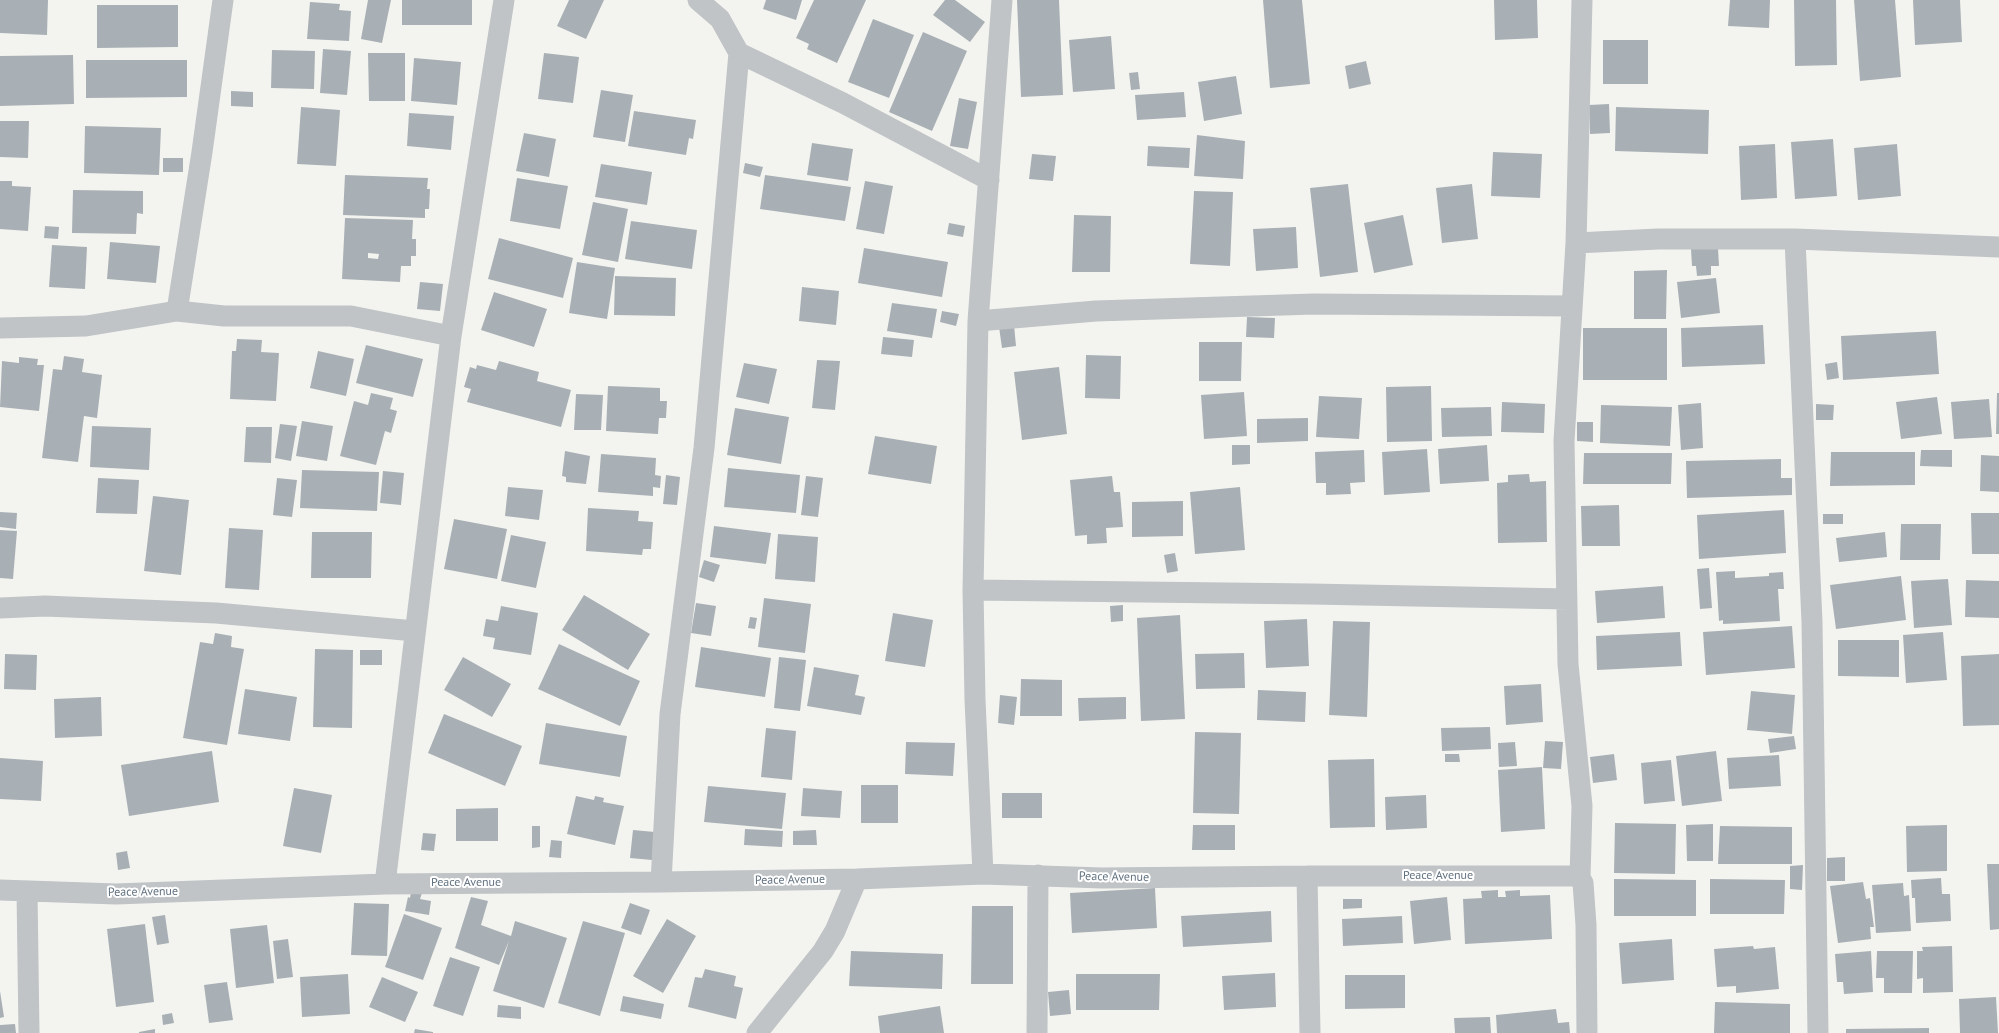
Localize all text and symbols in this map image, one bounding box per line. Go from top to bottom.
street label: Peace Avenue [1079,869,1149,885]
street label: Peace Avenue [1403,869,1473,883]
street label: Peace Avenue [755,872,825,888]
street label: Peace Avenue [431,876,501,890]
street label: Peace Avenue [108,884,178,900]

